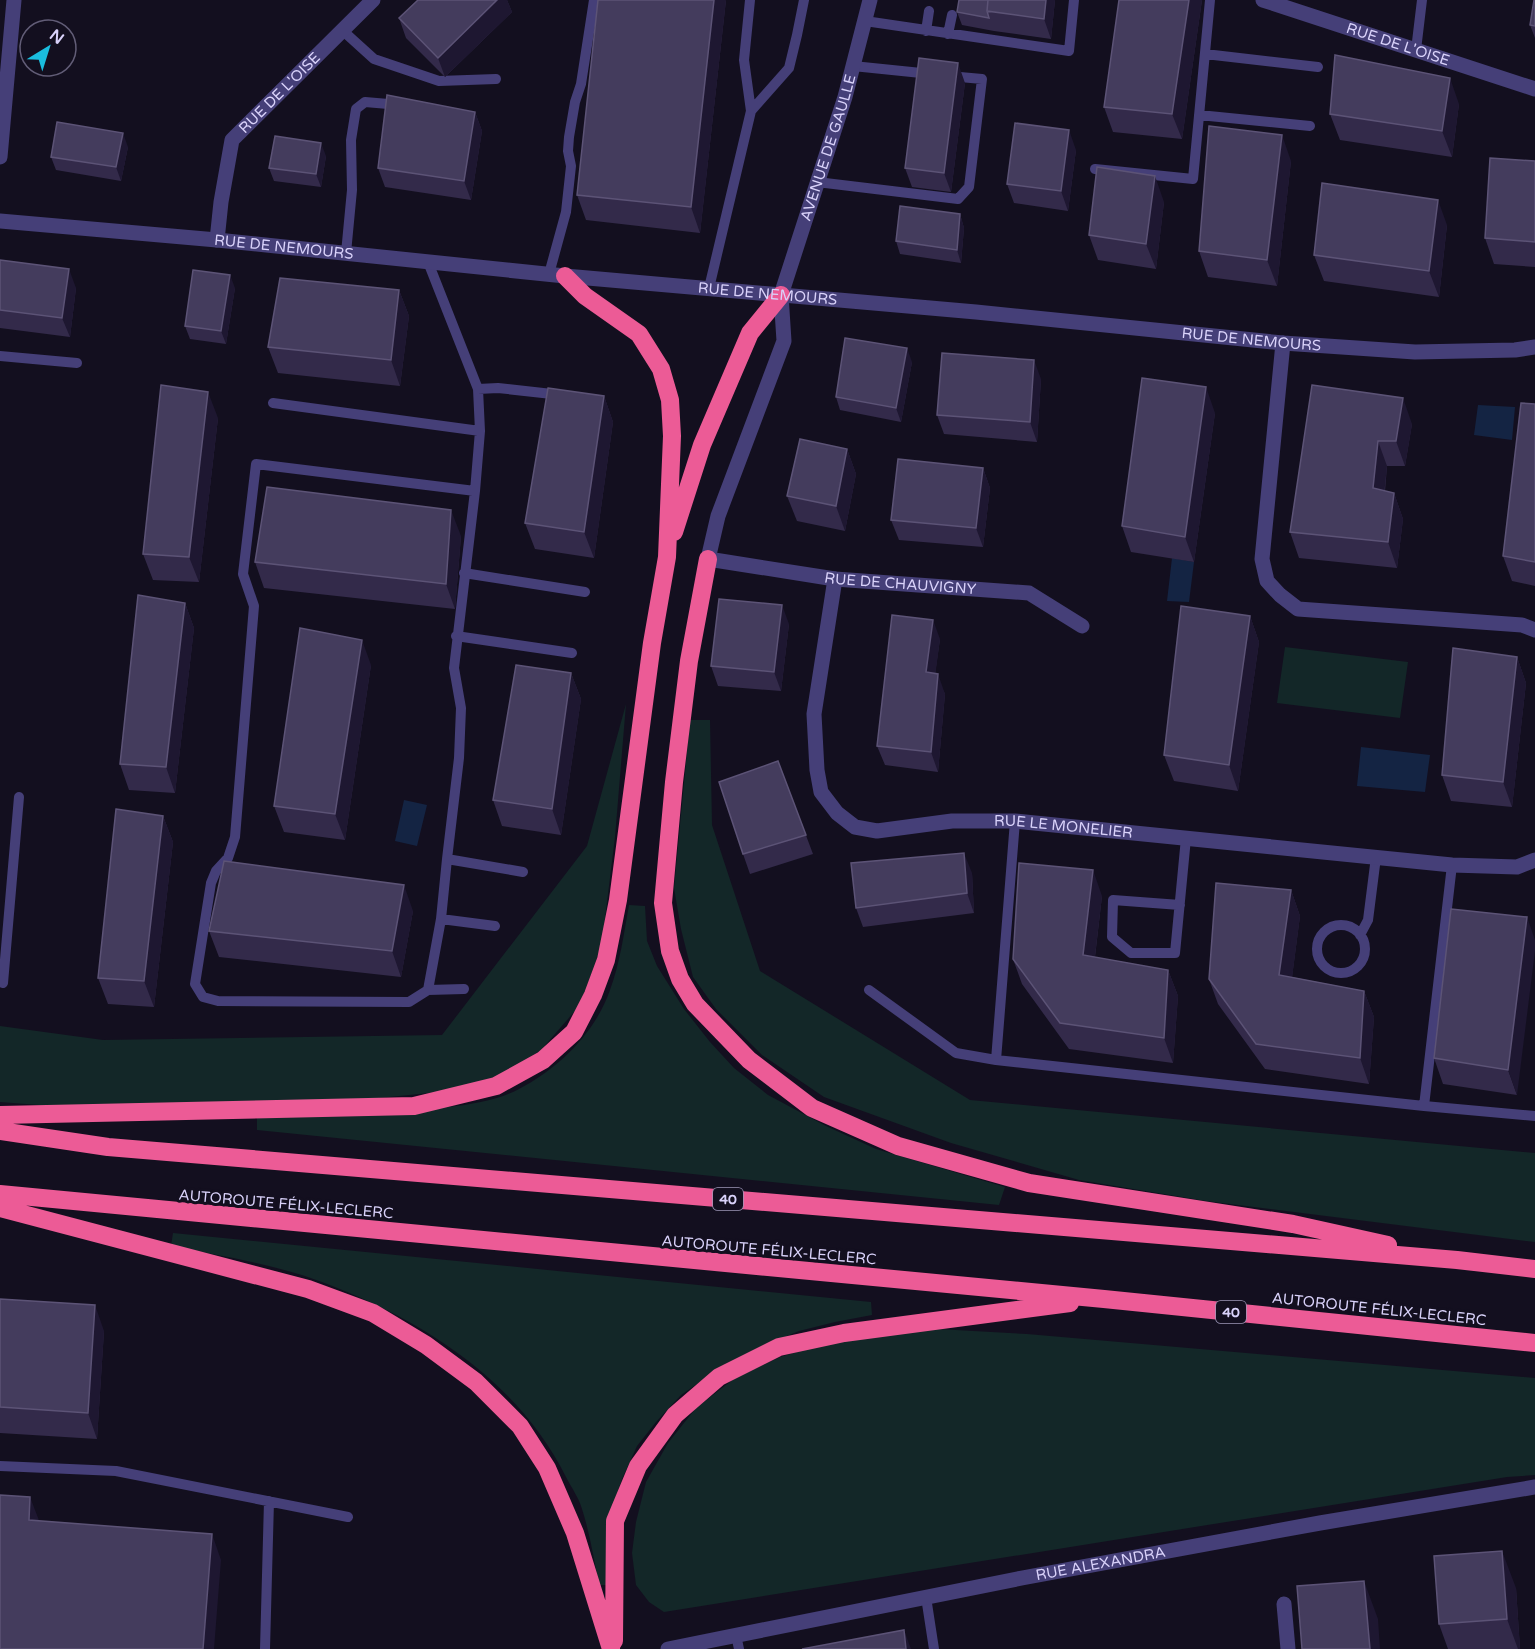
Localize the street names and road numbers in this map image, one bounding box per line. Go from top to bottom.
street label: RUE DE L'OISE [1344,19,1452,69]
street label: RUE DE L'OISE [235,49,324,137]
street label: AVENUE DE GAULLE [797,73,859,223]
street label: RUE DE NEMOURS [213,231,354,263]
street label: RUE DE NEMOURS [697,279,838,309]
street label: RUE DE NEMOURS [1181,324,1322,355]
street label: RUE DE CHAUVIGNY [823,568,977,598]
street label: RUE LE MONELIER [994,812,1134,842]
street label: AUTOROUTE FÉLIX-LECLERC [178,1186,394,1222]
road number: 40 [713,1188,743,1210]
street label: AUTOROUTE FÉLIX-LECLERC [661,1232,877,1268]
street label: AUTOROUTE FÉLIX-LECLERC [1271,1289,1487,1329]
road number: 40 [1216,1301,1246,1323]
street label: RUE ALEXANDRA [1034,1543,1167,1584]

